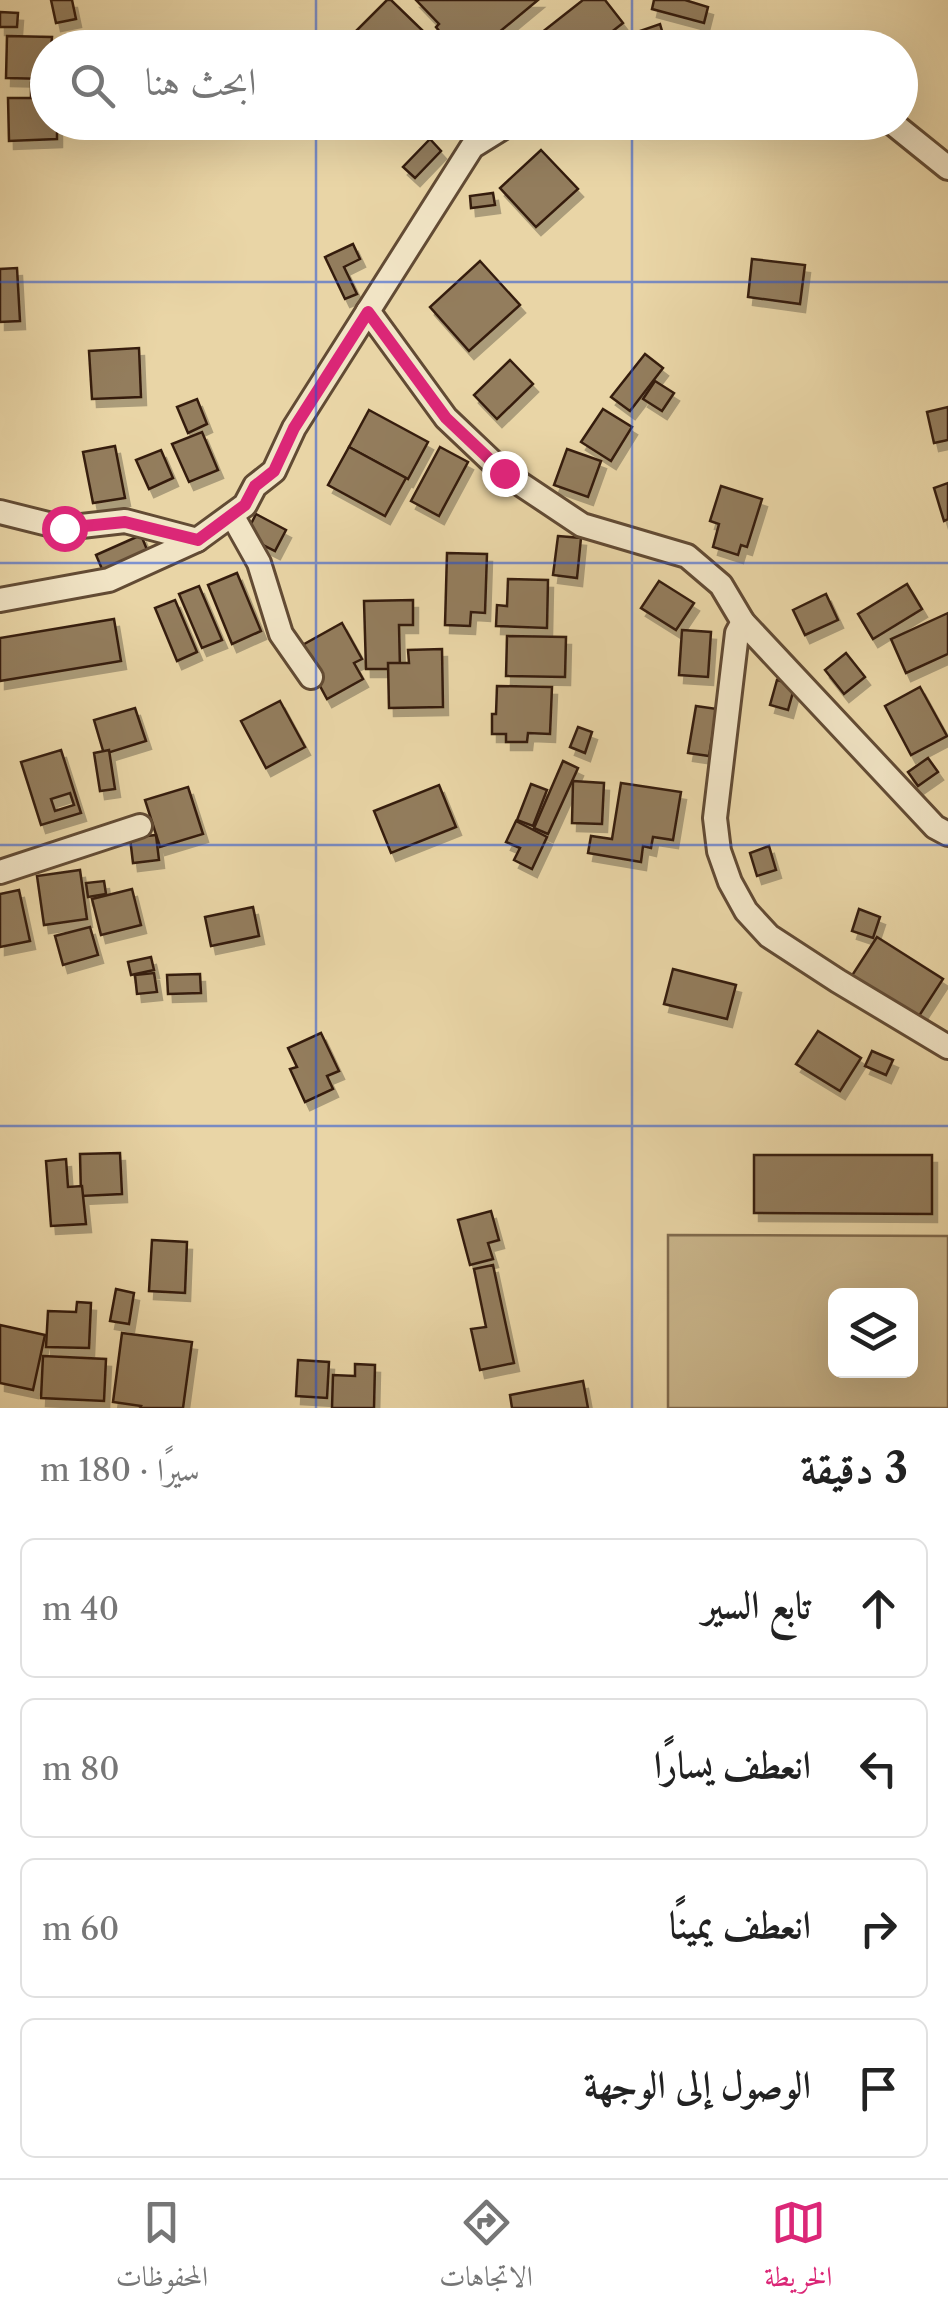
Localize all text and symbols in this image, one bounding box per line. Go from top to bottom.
search box [30,30,918,140]
icon: search [65,58,120,113]
text: ابحث هنا [145,58,256,105]
route end [482,451,528,497]
route start [42,506,88,552]
map controls [828,1288,918,1378]
button: layers [828,1288,918,1378]
text: 3 دقيقة [800,1442,908,1494]
text: سيرًا · 180 m [40,1450,200,1489]
text: تابع السير [702,1581,811,1628]
icon: ahead [851,1581,906,1636]
text: 40 m [42,1589,119,1628]
text: انعطف يسارًا [654,1741,811,1788]
icon: left [851,1741,906,1796]
text: 80 m [42,1749,120,1788]
text: انعطف يمينًا [669,1901,811,1948]
icon: right [851,1901,906,1956]
text: 60 m [42,1909,119,1948]
text: الوصول إلى الوجهة [584,2061,811,2108]
icon: arrive [851,2061,906,2116]
tab: المحفوظات [116,2195,208,2304]
tab: الاتجاهات [439,2195,533,2304]
tab: الخريطة [764,2195,832,2304]

